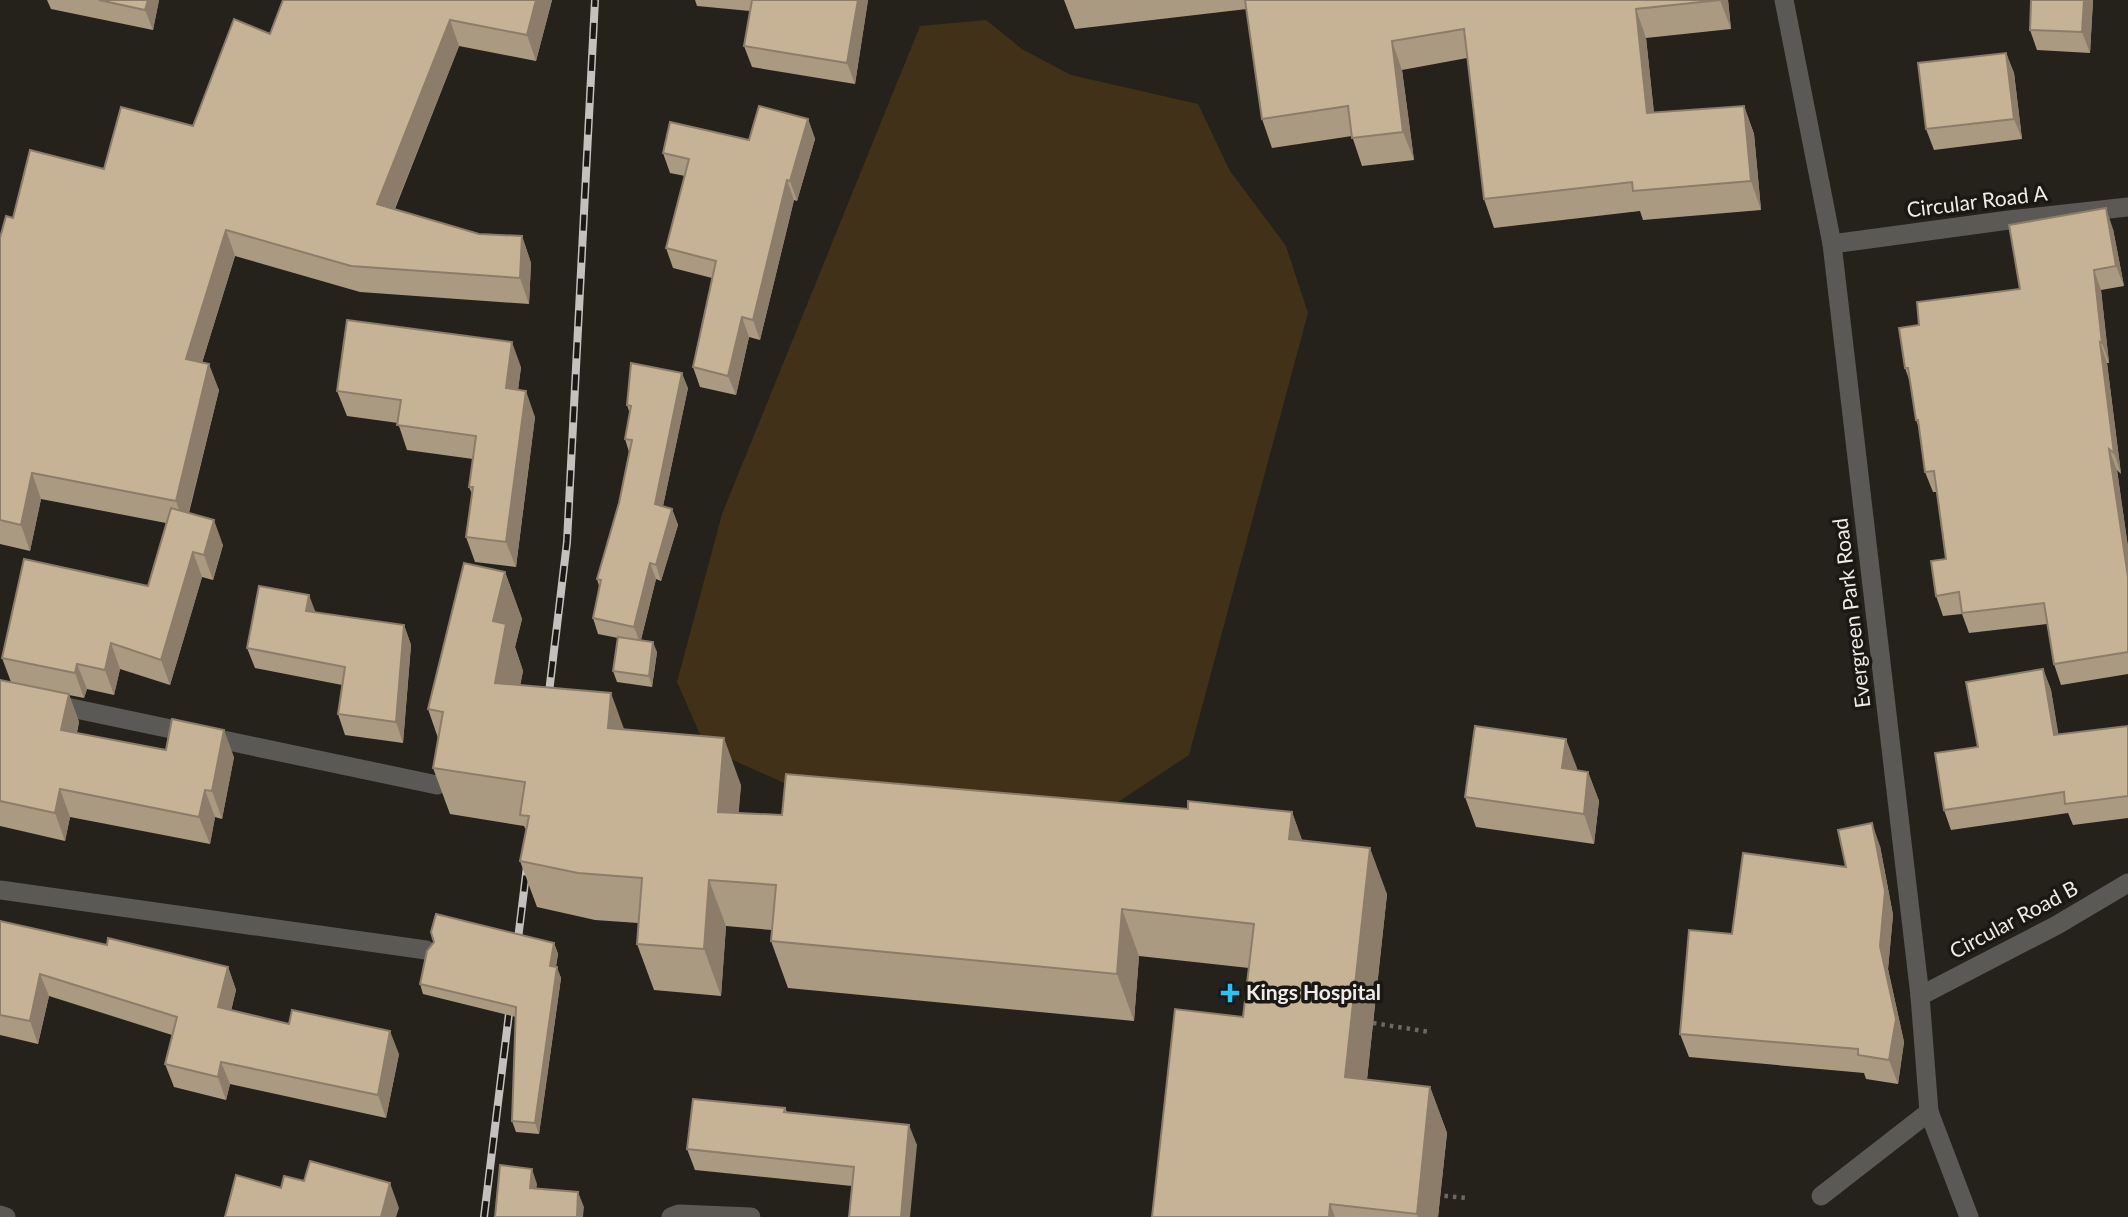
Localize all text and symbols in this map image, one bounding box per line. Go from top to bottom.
street label: Circular Road A [1905,179,2049,222]
street label: Evergreen Park Road [1826,517,1875,710]
street label: Circular Road B [1945,874,2082,963]
place label: Kings Hospital [1246,979,1381,1004]
marker: Kings Hospital [1220,983,1240,1003]

